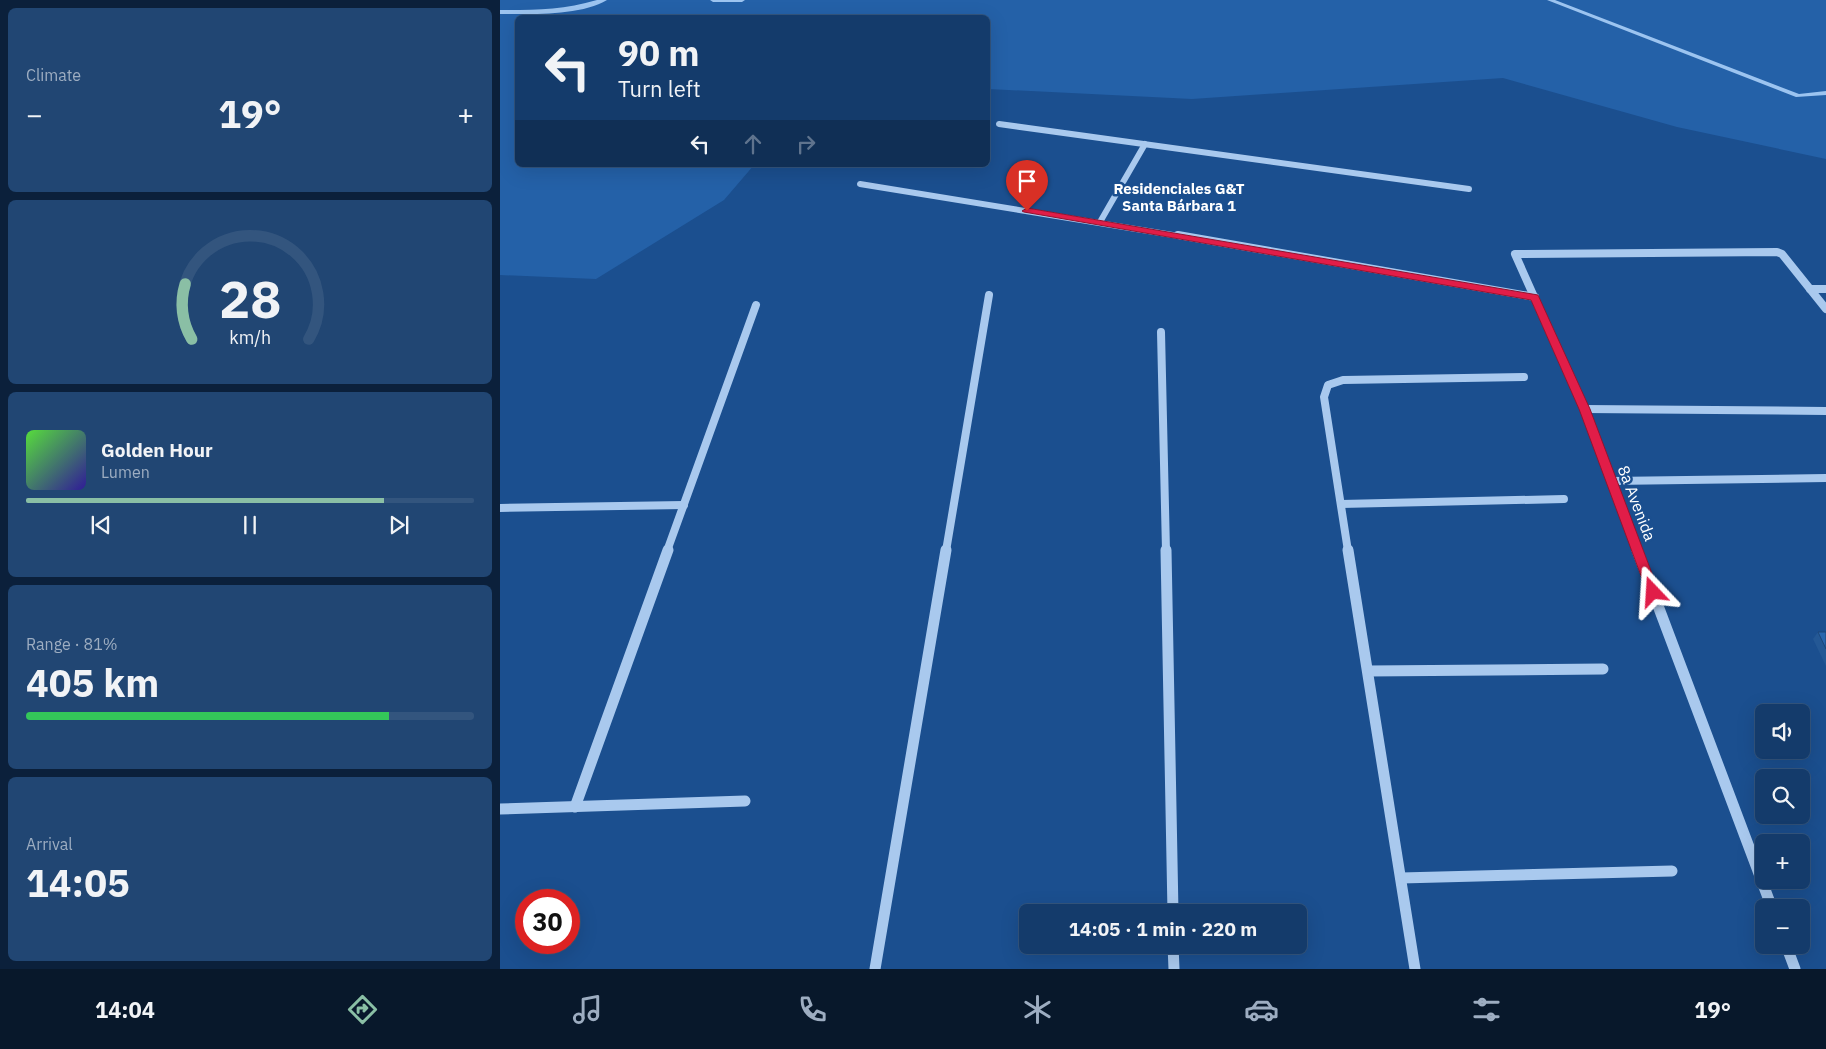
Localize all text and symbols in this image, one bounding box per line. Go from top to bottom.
text: 90 m [618,30,700,76]
icon: left [535,35,600,100]
text: Climate [26,65,81,85]
text: Turn left [618,74,701,103]
text: 19° [218,89,282,138]
text: − [26,96,43,133]
text: + [457,96,474,133]
icon: left [686,130,714,158]
icon: ahead [739,130,767,158]
icon: right [792,130,820,158]
pin [1006,160,1048,211]
icon: arrive [1013,167,1041,195]
district label: Residenciales G&T Santa Bárbara 1 [1113,179,1245,215]
text: 28 [219,265,281,332]
text: km/h [229,326,271,349]
text: Golden Hour [101,438,213,462]
text: Lumen [101,462,150,482]
street label: 8a Avenida [1613,462,1661,544]
icon: previous [87,511,115,539]
icon: pause [236,511,264,539]
icon: next [385,511,413,539]
position arrow [1626,565,1678,617]
text: Range · 81% [26,634,118,654]
text: 405 km [26,658,159,707]
map controls [1755,704,1810,954]
button: sound [1755,704,1810,759]
button: search [1755,769,1810,824]
text: Arrival [26,834,73,854]
button: + [1755,834,1810,889]
text: 14:05 [26,858,130,907]
speed limit sign: 30 [515,889,580,954]
button: − [1755,899,1810,954]
text: 14:05 · 1 min · 220 m [1069,917,1257,941]
icon: directions [345,992,380,1027]
icon: music [570,992,605,1027]
icon: phone [795,992,830,1027]
icon: climate [1020,992,1055,1027]
icon: car [1244,992,1279,1027]
icon: filters [1469,992,1504,1027]
text: 14:04 [95,995,155,1024]
text: 19° [1694,995,1731,1024]

